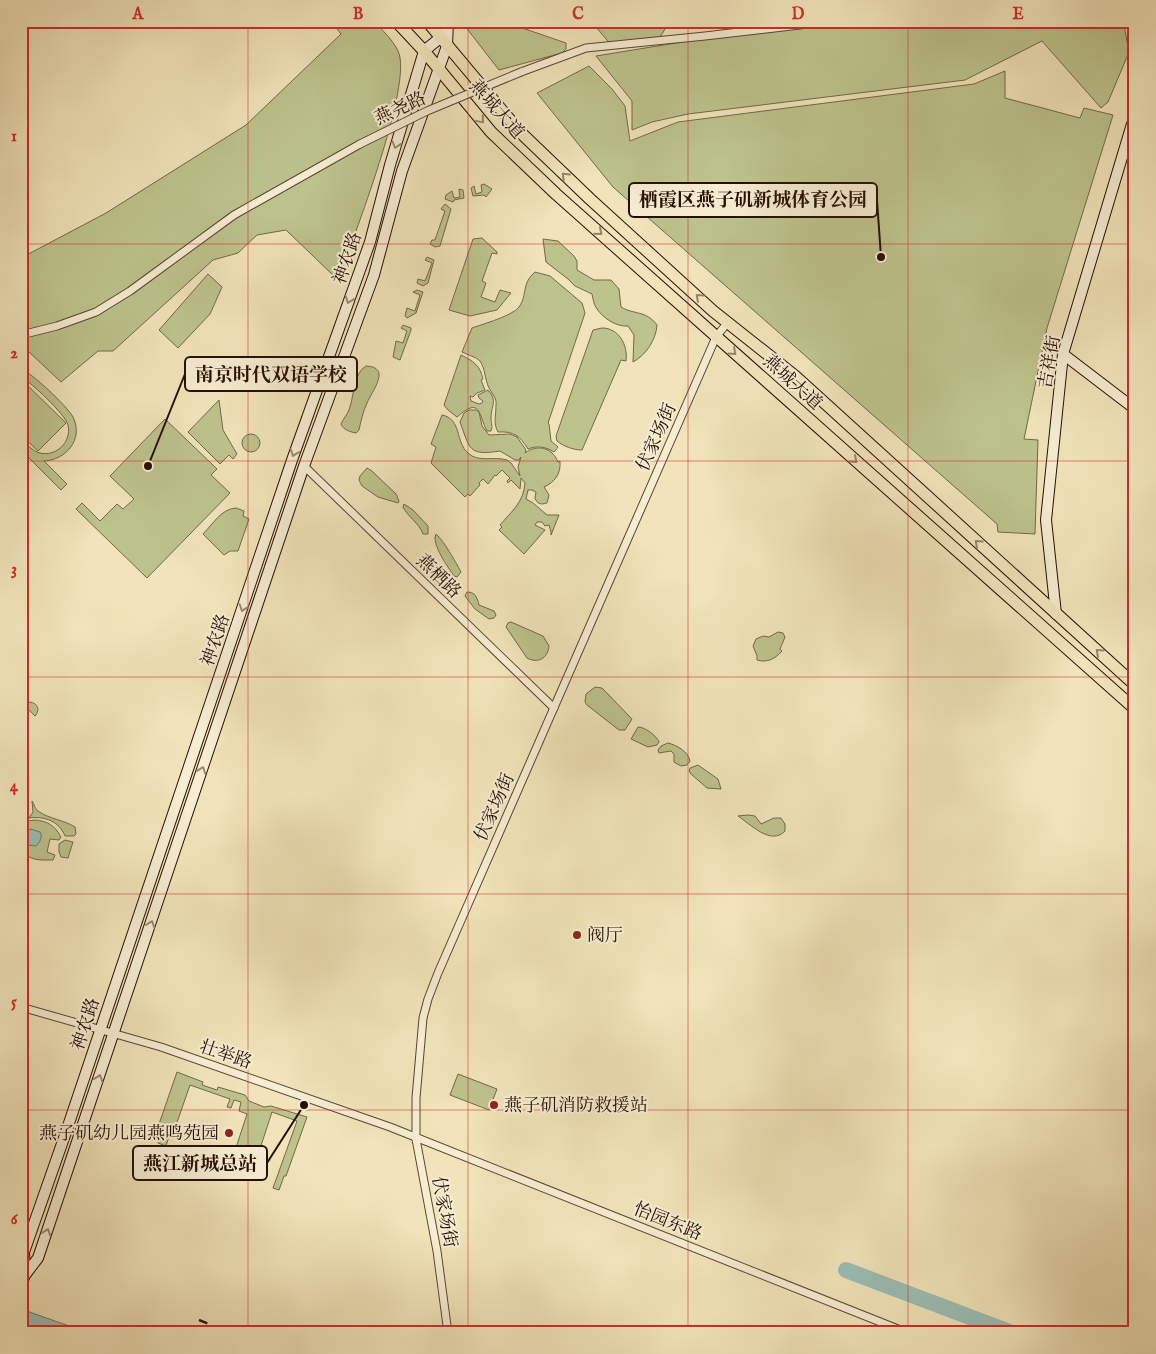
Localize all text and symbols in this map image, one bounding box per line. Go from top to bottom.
text: A [132,5,145,25]
text: B [353,5,364,25]
text: C [572,5,584,25]
text: D [792,5,805,25]
text: E [1012,5,1024,25]
street label: 燕城大道 [463,76,529,144]
street label: 燕尧路 [371,88,430,131]
one-way arrow [476,114,484,123]
text: 1 [11,127,17,147]
one-way arrow [391,140,401,149]
one-way arrow [562,173,571,182]
callout: 栖霞区燕子矶新城体育公园 [629,183,877,217]
text: 栖霞区燕子矶新城体育公园 [639,189,867,213]
one-way arrow [593,226,602,234]
street label: 神农路 [329,229,368,288]
one-way arrow [695,294,704,303]
one-way arrow [345,296,355,304]
street label: 吉祥街 [1034,334,1066,391]
text: 2 [10,344,18,364]
one-way arrow [728,346,737,355]
street label: 燕城大道 [758,350,826,416]
callout: 南京时代双语学校 [185,357,357,391]
text: 南京时代双语学校 [195,364,347,388]
street label: 伏家场街 [632,400,683,475]
one-way arrow [290,449,300,457]
one-way arrow [849,454,858,463]
one-way arrow [975,540,984,549]
street label: 燕栖路 [411,550,465,604]
text: 3 [11,560,17,580]
one-way arrow [239,603,249,611]
street label: 神农路 [197,611,236,670]
one-way arrow [1095,649,1104,658]
one-way arrow [197,766,207,775]
street label: 伏家场街 [470,770,521,845]
text: 4 [10,777,19,797]
one-way arrow [145,920,155,929]
place label: 阀厅 [587,925,623,948]
marker: 阀厅 [571,929,583,941]
text: 5 [11,993,17,1013]
street label: 神农路 [67,995,106,1054]
street label: 壮举路 [196,1036,255,1075]
one-way arrow [93,1074,103,1083]
place label: 燕子矶消防救援站 [504,1095,648,1118]
marker: 燕子矶消防救援站 [488,1099,500,1111]
place label: 燕子矶幼儿园燕鸣苑园 [39,1123,219,1146]
marker: 燕子矶幼儿园燕鸣苑园 [223,1127,235,1139]
callout: 燕江新城总站 [133,1146,267,1180]
text: 燕江新城总站 [143,1153,257,1177]
street label: 伏家场街 [426,1175,461,1250]
street label: 怡园东路 [630,1198,705,1247]
text: 6 [11,1210,19,1230]
one-way arrow [41,1228,51,1237]

